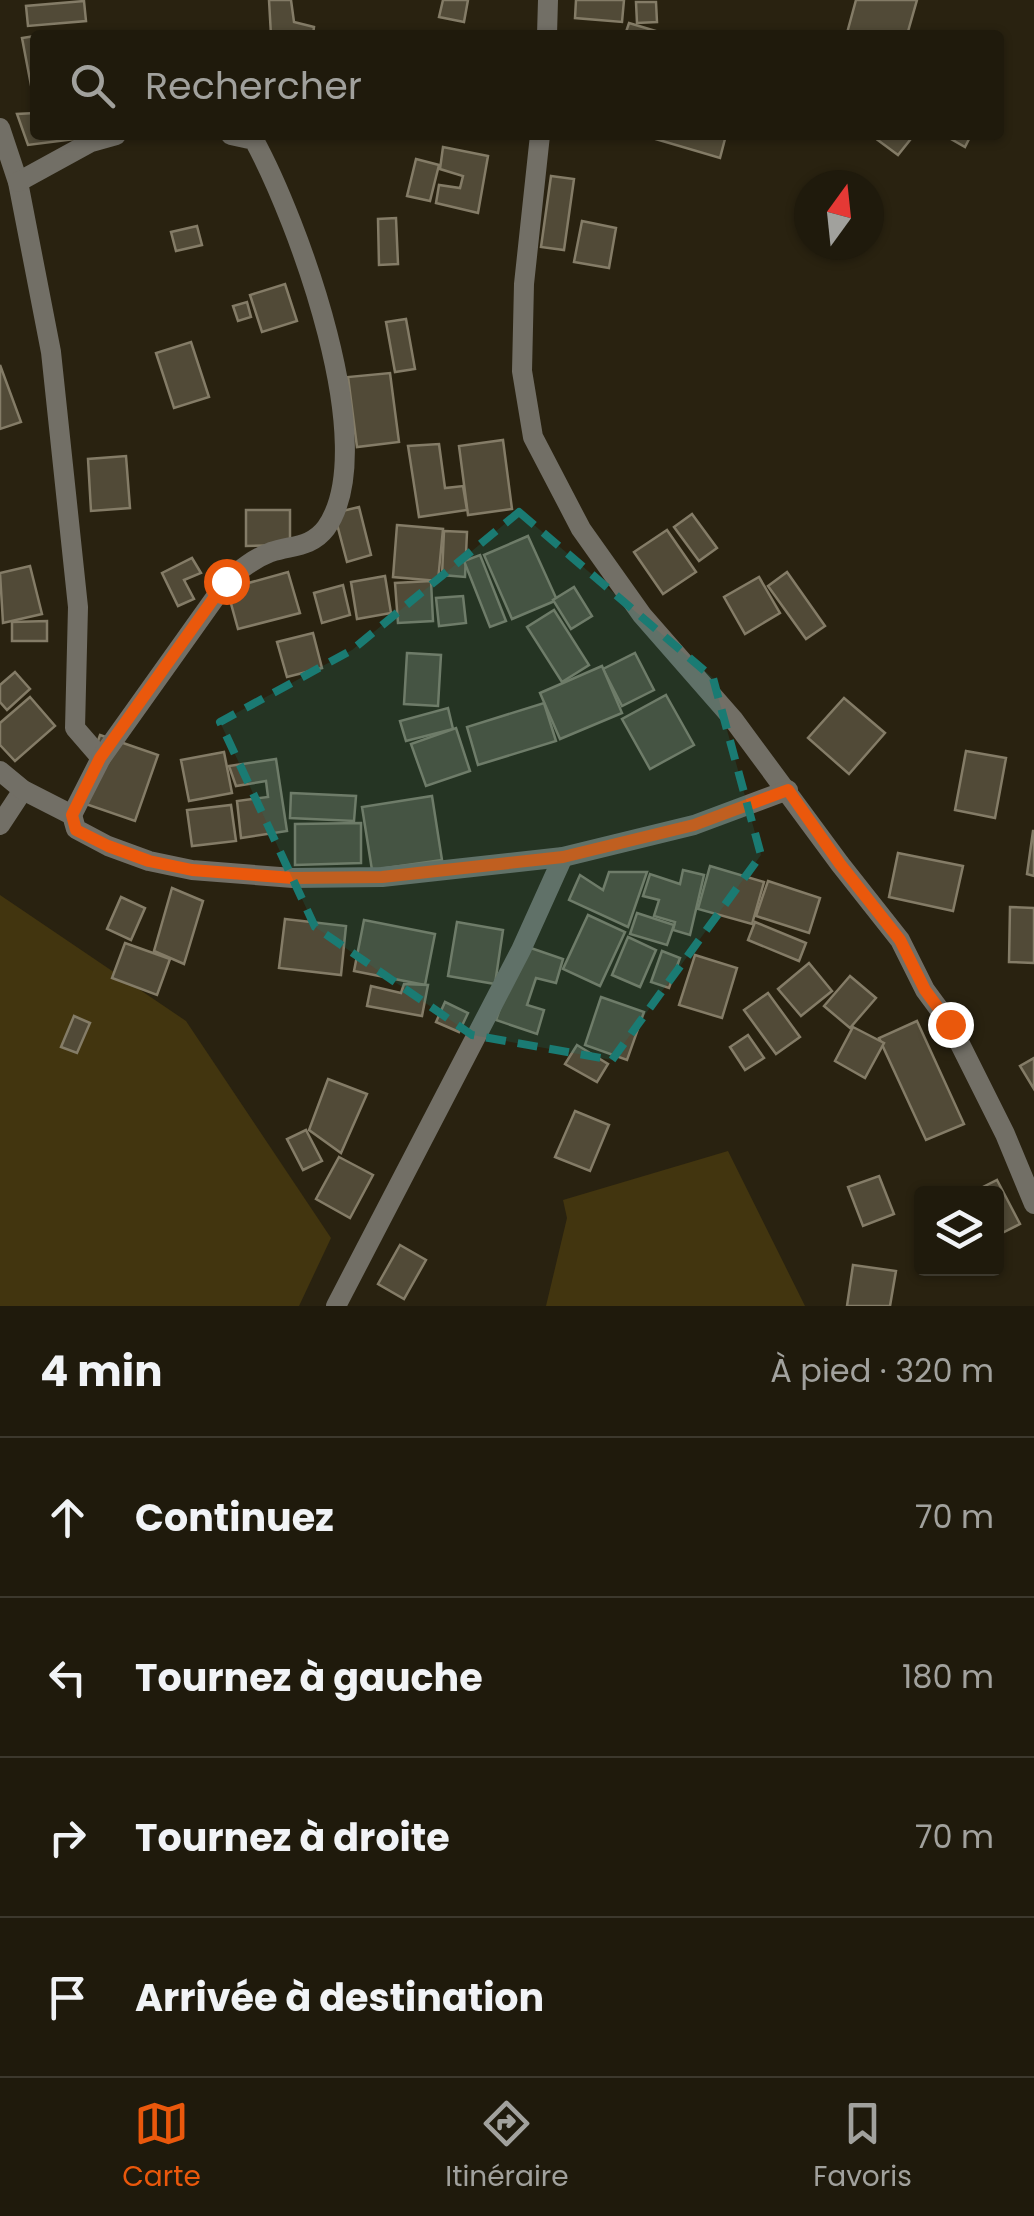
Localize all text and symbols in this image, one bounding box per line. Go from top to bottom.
search box [30,30,1004,140]
icon: search [65,58,120,113]
text: Rechercher [145,59,362,112]
north arrow [794,170,884,260]
route start [204,559,250,605]
route end [928,1002,974,1048]
map controls [914,1186,1004,1276]
button: layers [914,1186,1004,1276]
text: 4 min [40,1342,163,1401]
text: À pied · 320 m [770,1348,994,1393]
icon: ahead [40,1490,95,1545]
text: Continuez [135,1491,334,1544]
text: 70 m [915,1494,994,1539]
icon: left [40,1650,95,1705]
text: Tournez à gauche [135,1651,483,1704]
text: 180 m [902,1654,994,1699]
icon: right [40,1810,95,1865]
text: Tournez à droite [135,1811,450,1864]
text: 70 m [915,1814,994,1859]
icon: arrive [40,1970,95,2025]
text: Arrivée à destination [135,1971,544,2024]
tab: Carte [122,2096,201,2198]
tab: Itinéraire [445,2096,569,2198]
tab: Favoris [813,2096,912,2198]

